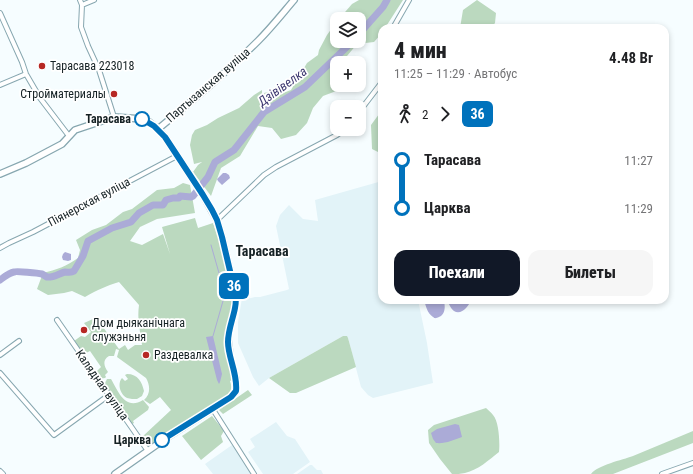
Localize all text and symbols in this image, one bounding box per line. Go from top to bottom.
map controls [330,12,366,136]
button: layers [330,12,366,48]
text: 4 мин [394,38,447,63]
street label: Партызанская вуліца [163,45,253,125]
text: 4.48 Br [609,49,653,67]
button: + [330,56,366,92]
place label: Тарасава 223018 [50,59,134,73]
marker: Тарасава 223018 [37,61,47,71]
water label: Дзівівелка [254,64,310,110]
text: 11:25 – 11:29 · Автобус [394,66,517,81]
place label: Стройматериалы [20,87,106,101]
marker: Стройматериалы [109,89,119,99]
button: − [330,100,366,136]
icon: walk [394,103,416,125]
icon: forward [434,103,456,125]
text: 36 [470,106,485,122]
text: 2 [422,107,428,122]
marker: Тарасава [134,111,150,127]
place label: Тарасава [85,112,131,126]
text: Тарасава [424,151,481,169]
text: 11:27 [624,153,653,168]
street label: Піянерская вуліца [46,174,133,230]
text: Царква [424,199,471,217]
text: 11:29 [624,201,653,216]
district label: Тарасава [235,243,289,259]
button: Поехали [394,250,520,296]
button: Билеты [528,250,653,296]
line badge: 36 [216,273,252,299]
text: 36 [227,278,241,294]
place label: Дом дыяканічнага служэньня [92,316,185,344]
marker: Дом дыяканічнага служэньня [79,325,89,335]
street label: Калядная вуліца [72,347,132,423]
place label: Раздевалка [154,348,213,362]
marker: Раздевалка [141,350,151,360]
marker: Царква [154,432,170,448]
place label: Царква [114,433,151,447]

